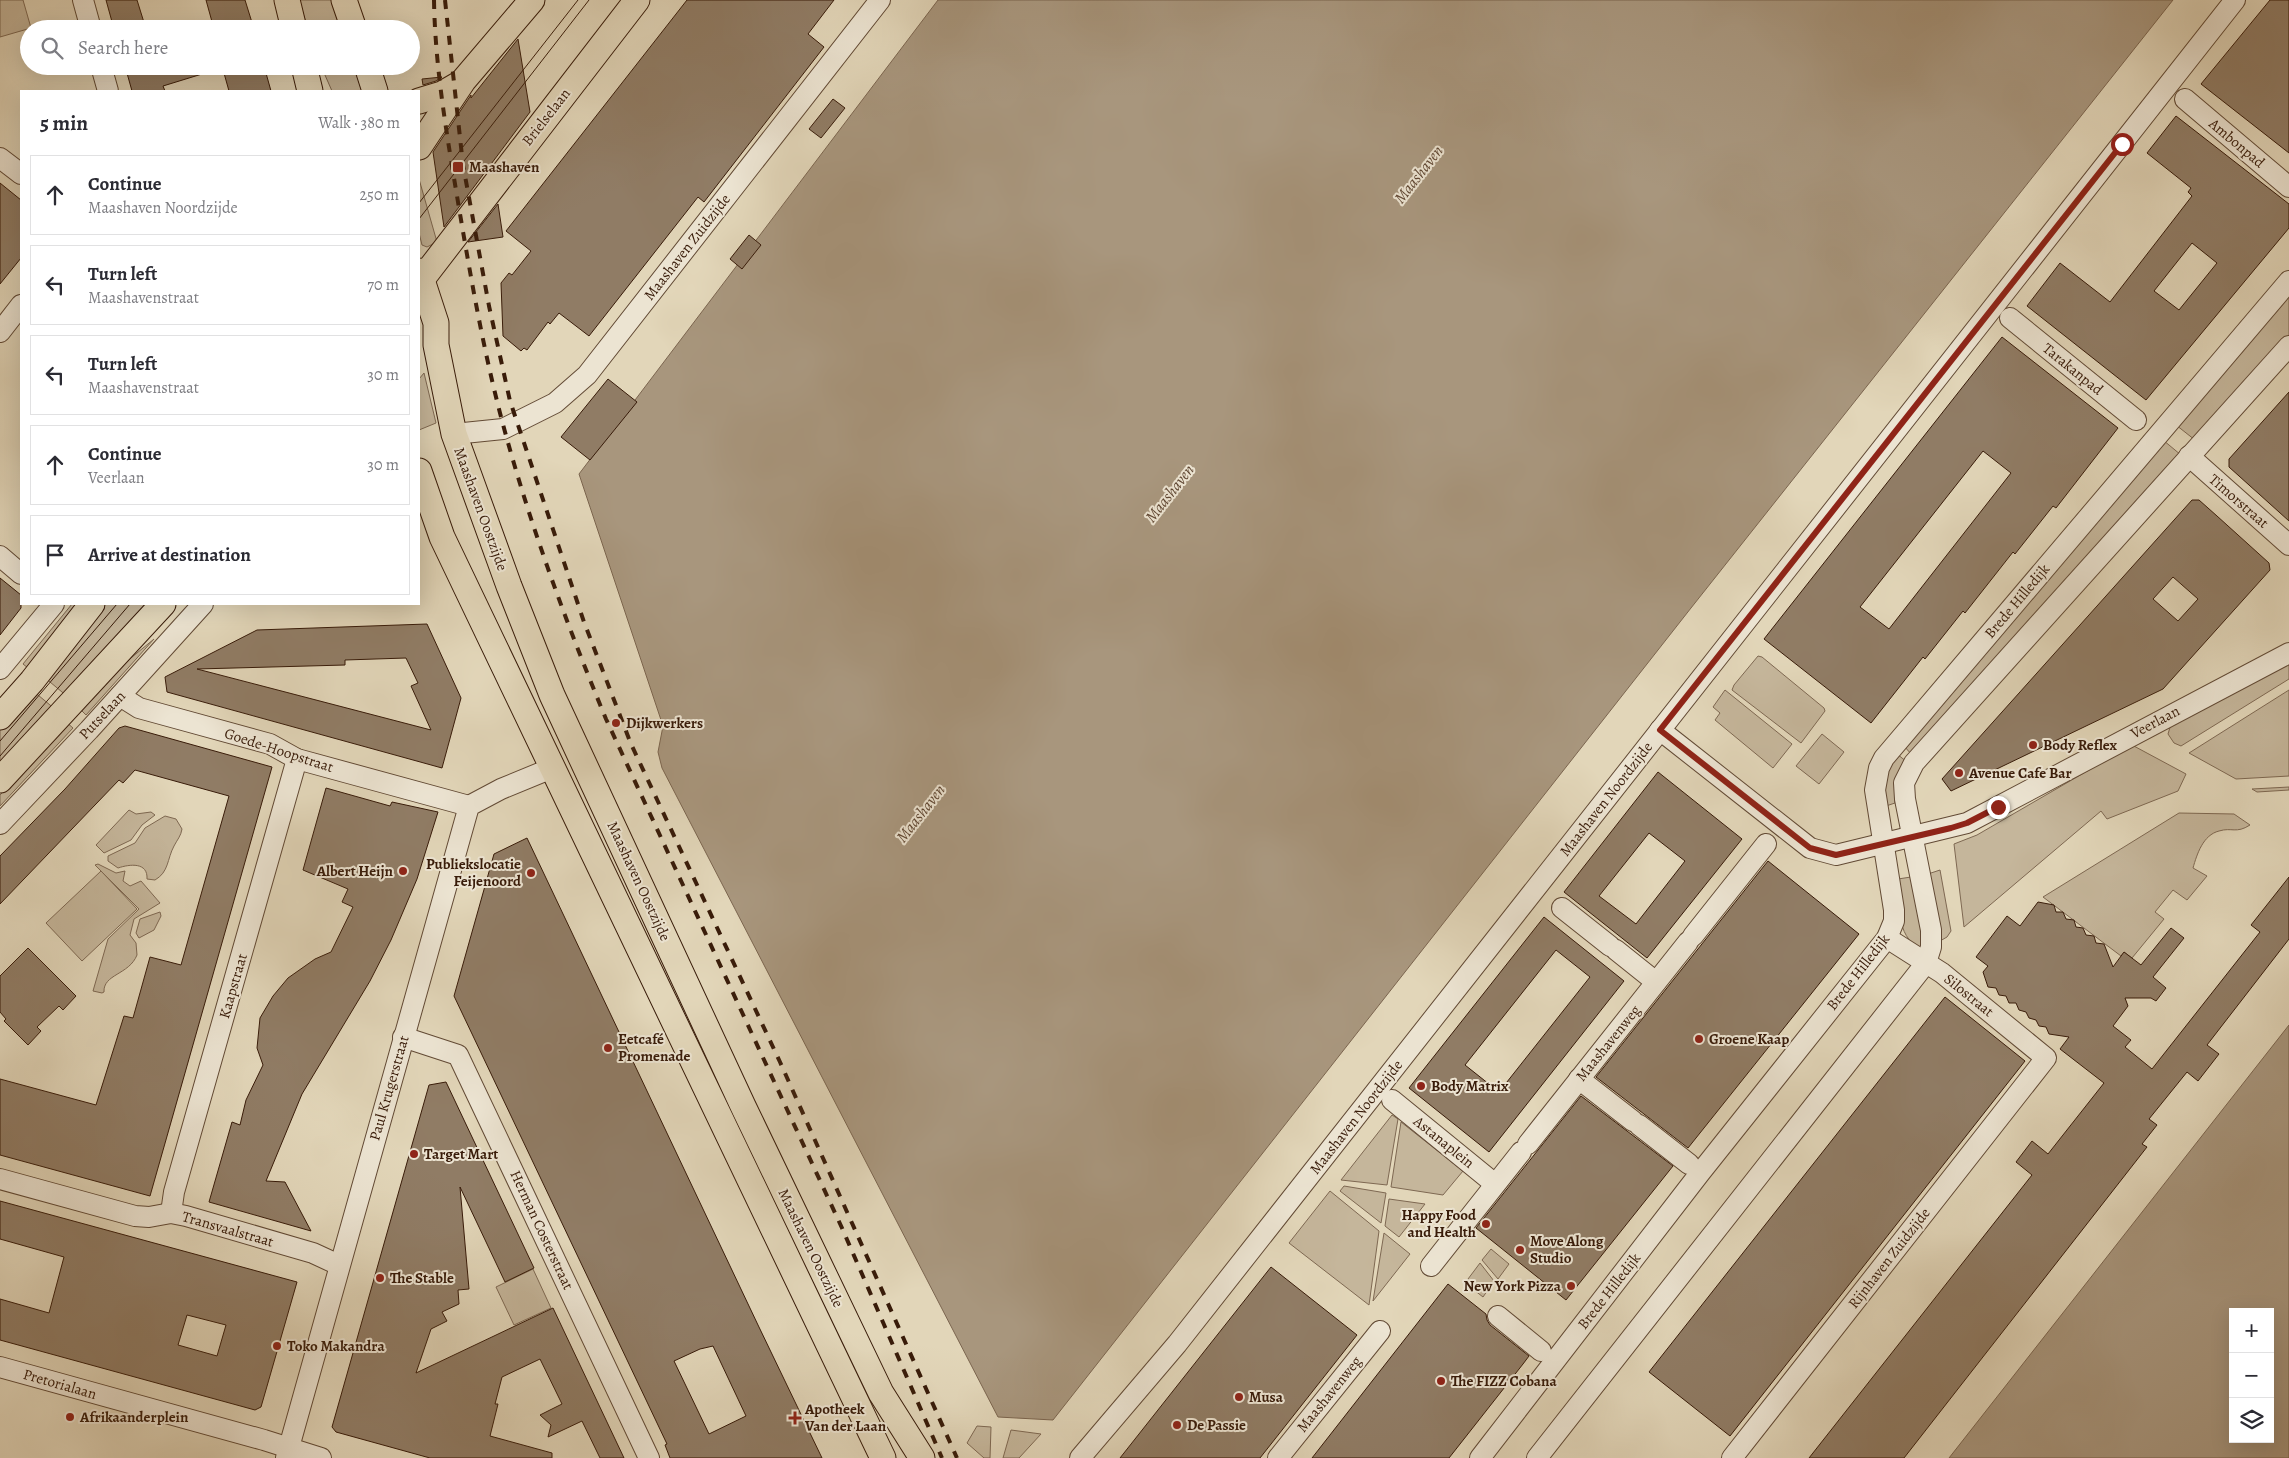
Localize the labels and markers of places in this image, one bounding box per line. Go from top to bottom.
place label: Maashaven [469,157,540,177]
marker: Maashaven [451,160,465,174]
place label: Dijkwerkers [626,713,703,733]
marker: Dijkwerkers [610,717,622,729]
place label: Body Reflex [2043,735,2118,755]
marker: Body Reflex [2027,739,2039,751]
place label: Avenue Cafe Bar [1968,763,2072,783]
marker: Avenue Cafe Bar [1953,767,1965,779]
place label: Publiekslocatie Feijenoord [426,854,522,891]
place label: Albert Heijn [316,861,394,881]
marker: Albert Heijn [397,865,409,877]
marker: Publiekslocatie Feijenoord [525,867,537,879]
place label: Eetcafé Promenade [618,1029,691,1066]
place label: Groene Kaap [1709,1029,1789,1049]
marker: Groene Kaap [1693,1033,1705,1045]
marker: Eetcafé Promenade [602,1042,614,1054]
place label: Body Matrix [1431,1076,1509,1096]
marker: Body Matrix [1415,1080,1427,1092]
place label: Target Mart [424,1144,498,1164]
marker: Target Mart [408,1148,420,1160]
place label: Happy Food and Health [1402,1205,1477,1242]
marker: Happy Food and Health [1480,1218,1492,1230]
place label: Move Along Studio [1530,1231,1604,1268]
marker: Move Along Studio [1514,1244,1526,1256]
place label: The Stable [390,1268,454,1288]
marker: The Stable [374,1272,386,1284]
place label: New York Pizza [1464,1276,1562,1296]
marker: New York Pizza [1565,1280,1577,1292]
place label: Toko Makandra [287,1336,385,1356]
marker: Toko Makandra [271,1340,283,1352]
place label: The FIZZ Cobana [1451,1371,1557,1391]
marker: The FIZZ Cobana [1435,1375,1447,1387]
place label: Musa [1249,1387,1284,1407]
marker: Musa [1233,1391,1245,1403]
place label: Apotheek Van der Laan [804,1399,887,1436]
place label: Afrikaanderplein [79,1407,189,1427]
marker: Afrikaanderplein [64,1411,76,1423]
marker: Apotheek Van der Laan [789,1412,801,1424]
place label: De Passie [1187,1415,1246,1435]
marker: De Passie [1171,1419,1183,1431]

